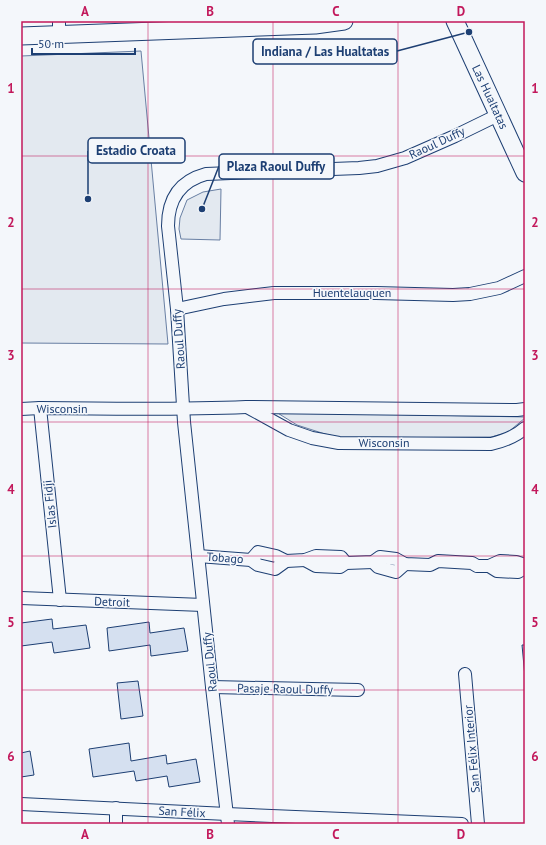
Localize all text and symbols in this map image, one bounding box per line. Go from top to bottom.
text: A [81,3,89,20]
text: B [206,3,214,20]
text: C [332,3,340,20]
text: D [457,3,465,20]
scale bar [32,30,135,56]
text: 50 m [38,36,64,51]
callout: Indiana / Las Hualtatas [253,39,397,64]
text: Indiana / Las Hualtatas [261,43,390,60]
street label: Las Hualtatas [469,62,512,131]
text: 1 [7,80,15,97]
text: 1 [531,80,539,97]
street label: Raoul Duffy [406,123,468,162]
callout: Estadio Croata [88,138,185,163]
text: Estadio Croata [96,142,176,159]
callout: Plaza Raoul Duffy [219,154,334,179]
text: Plaza Raoul Duffy [227,158,326,175]
text: 2 [7,214,15,231]
text: 2 [531,214,539,231]
street label: Huentelauquen [313,285,391,300]
street label: Raoul Duffy [169,308,188,370]
text: 3 [7,347,15,364]
text: 3 [531,347,539,364]
street label: Wisconsin [36,401,88,416]
street label: Wisconsin [358,435,410,450]
street label: Islas Fidji [40,479,59,529]
text: 4 [7,481,15,498]
text: 4 [531,481,539,498]
street label: Tobago [206,549,244,566]
street label: Detroit [94,593,130,610]
text: 5 [7,614,15,631]
text: 5 [531,614,539,631]
street label: Raoul Duffy [199,631,220,693]
street label: Pasaje Raoul Duffy [237,680,333,697]
street label: San Félix Interior [460,705,483,794]
text: 6 [7,748,15,765]
text: 6 [531,748,539,765]
street label: San Félix [158,803,206,820]
text: A [81,826,89,843]
text: B [206,826,214,843]
text: C [332,826,340,843]
text: D [457,826,465,843]

